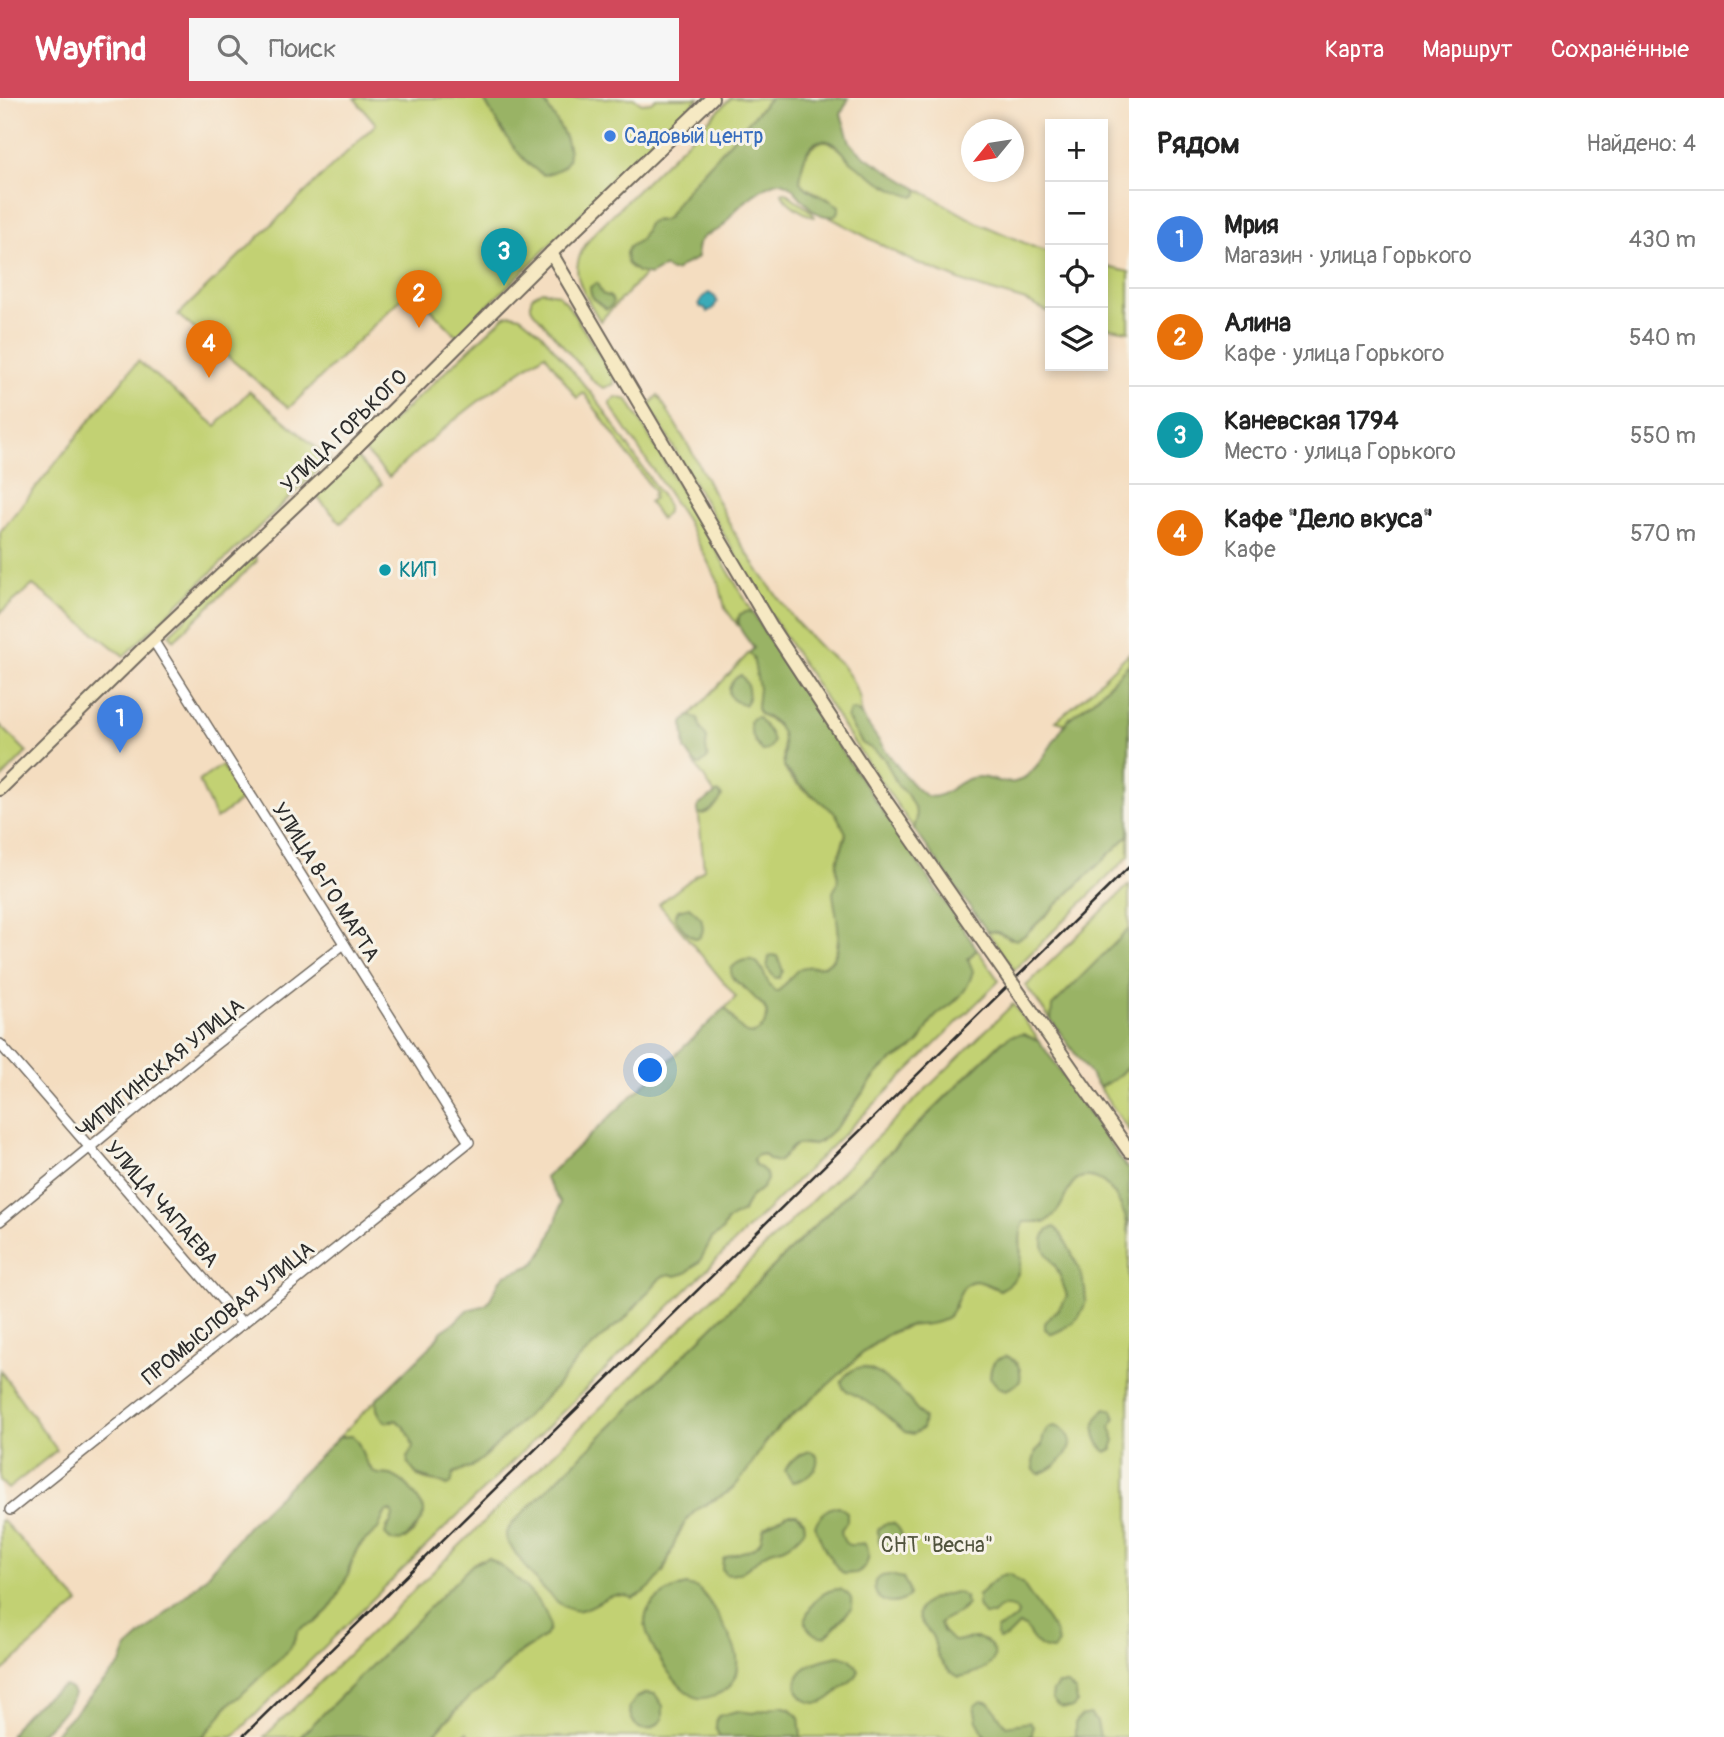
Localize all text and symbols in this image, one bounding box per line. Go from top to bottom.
search box [189,18,679,81]
text: Wayfind [35,29,147,70]
icon: search [213,30,251,68]
text: Поиск [269,33,337,65]
text: Карта [1325,35,1384,64]
text: Маршрут [1422,35,1513,64]
text: Сохранённые [1551,35,1689,64]
north arrow [961,119,1024,182]
map controls [1045,119,1108,371]
button: + [1045,119,1108,182]
place label: Садовый центр [624,123,764,150]
text: Рядом [1157,125,1240,162]
marker: Садовый центр [602,128,618,144]
text: Найдено: 4 [1586,129,1696,158]
button: − [1045,182,1108,245]
text: Мрия [1224,209,1279,241]
text: 1 [1176,225,1185,254]
text: 430 m [1629,225,1696,254]
pin: 3 [481,228,527,286]
text: Магазин · улица Горького [1224,241,1471,270]
button: locate [1045,245,1108,308]
pin: 2 [396,270,442,328]
text: Алина [1224,307,1291,339]
button: layers [1045,308,1108,371]
pin: 4 [186,320,232,378]
text: 2 [1174,323,1186,352]
text: 540 m [1629,323,1696,352]
text: Кафе · улица Горького [1224,339,1444,368]
street label: УЛИЦА ГОРЬКОГО [275,364,413,499]
text: Каневская 1794 [1224,405,1399,437]
text: 3 [1174,421,1186,450]
text: 550 m [1630,421,1696,450]
text: Место · улица Горького [1224,437,1456,466]
text: Кафе "Дело вкуса" [1224,503,1433,535]
text: 4 [1173,519,1187,548]
text: 570 m [1630,519,1696,548]
text: Кафе [1224,535,1276,564]
place label: КИП [399,557,436,584]
marker: КИП [377,562,393,578]
pin: 1 [97,695,143,753]
street label: УЛИЦА 8-ГО МАРТА [266,798,385,967]
street label: ЧИПИГИНСКАЯ УЛИЦА [71,992,250,1144]
your location [633,1053,667,1087]
street label: УЛИЦА ЧАПАЕВА [99,1135,224,1273]
street label: ПРОМЫСЛОВАЯ УЛИЦА [137,1236,320,1391]
park label: СНТ "Весна" [881,1532,993,1559]

